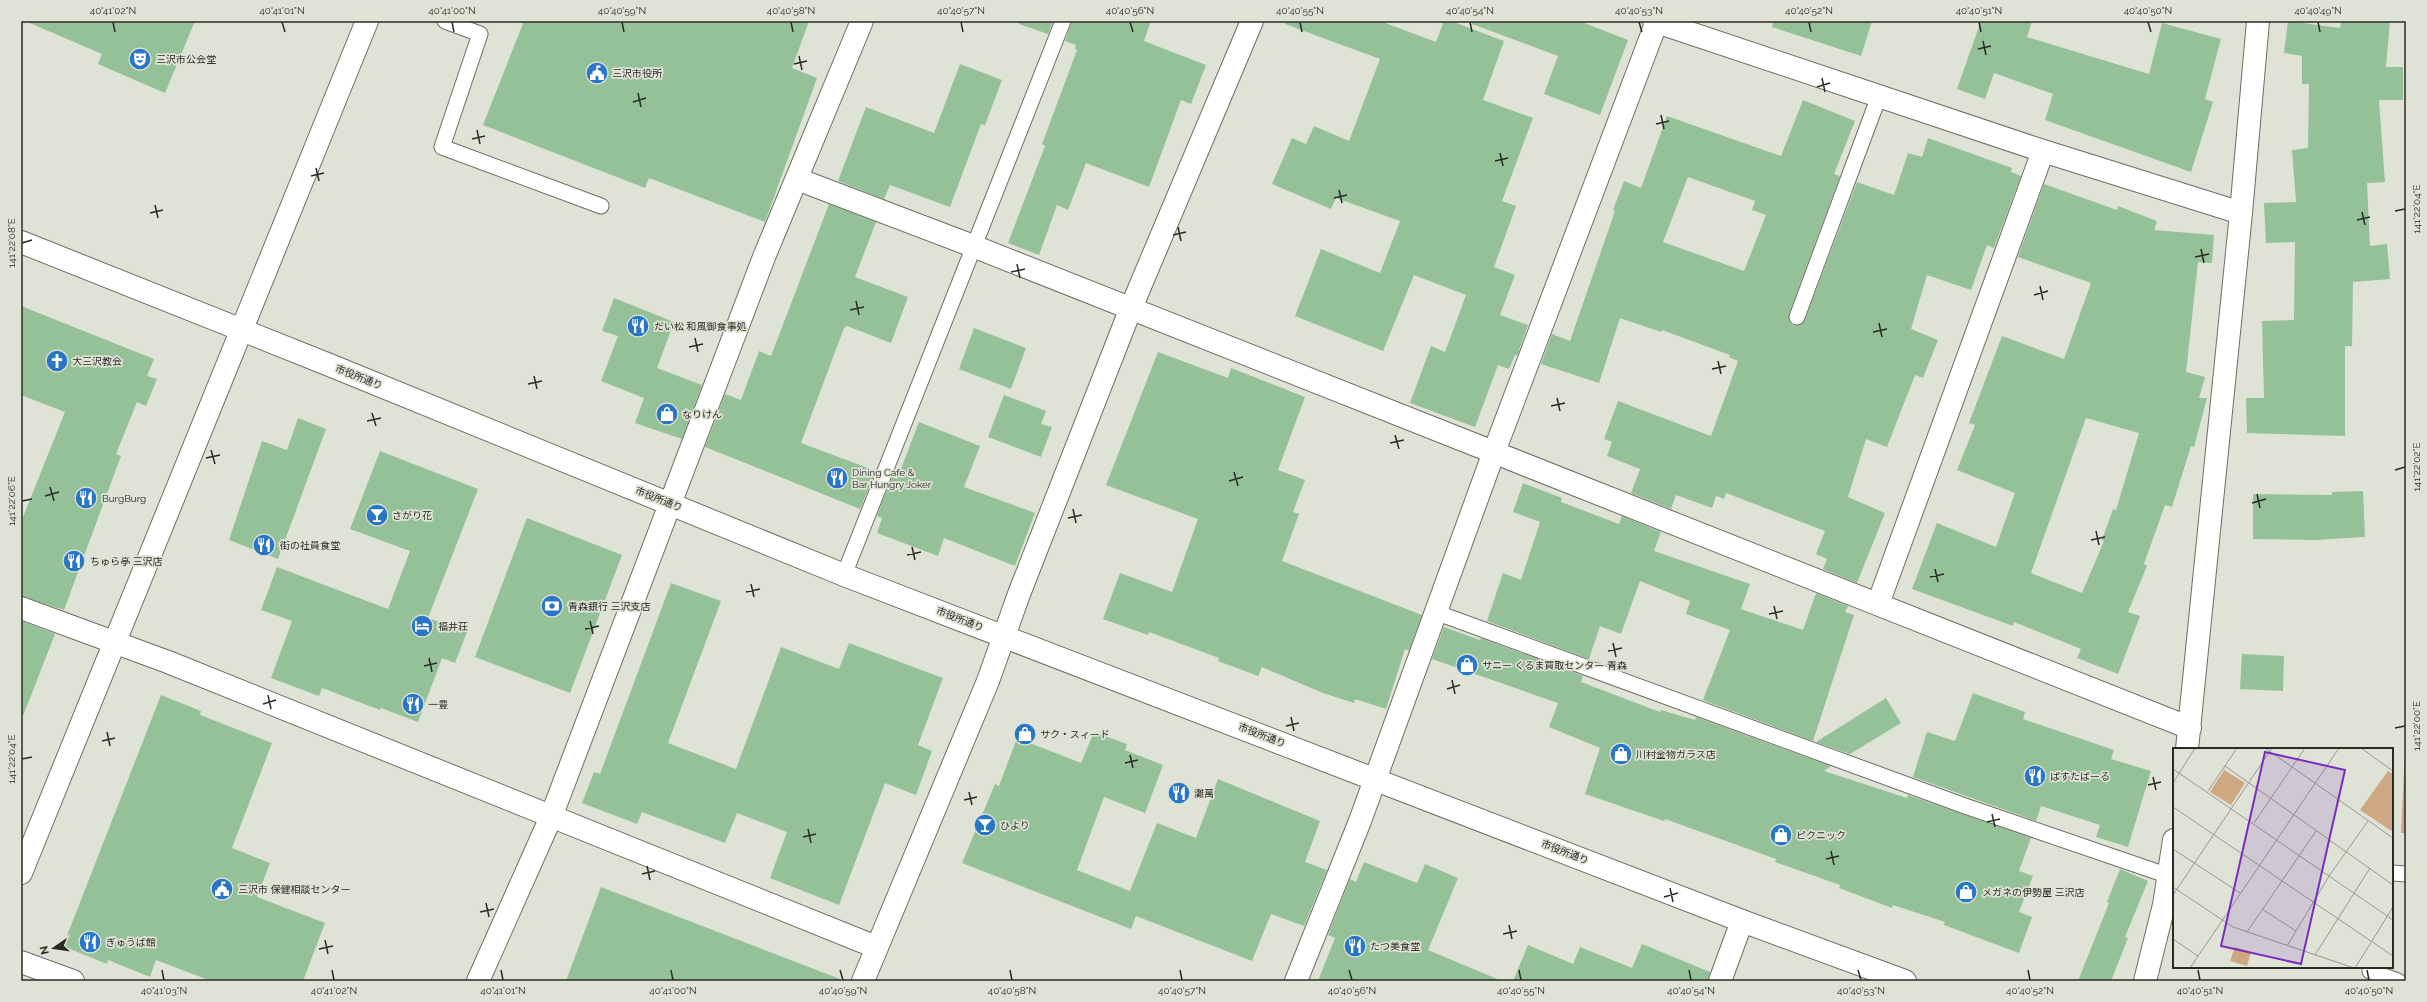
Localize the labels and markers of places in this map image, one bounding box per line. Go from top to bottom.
theatre icon: 三沢市公会堂 [127,46,153,72]
place label: 三沢市公会堂 [156,54,216,65]
public building icon: 三沢市役所 [584,60,610,86]
place label: 三沢市役所 [612,68,662,79]
restaurant icon: だい松 和風御食事処 [625,313,651,339]
place label: だい松 和風御食事処 [654,321,747,332]
church icon: 大三沢教会 [44,348,70,374]
place label: 大三沢教会 [72,356,122,367]
shop icon: なりけん [654,401,680,427]
place label: なりけん [682,409,722,420]
restaurant icon: Dining Cafe & Bar Hungry Joker [824,465,850,491]
place label: Dining Cafe & Bar Hungry Joker [852,467,932,490]
restaurant icon: BurgBurg [73,485,99,511]
place label: BurgBurg [102,493,146,504]
bar icon: さがり花 [364,502,390,528]
place label: さがり花 [392,510,432,521]
restaurant icon: 街の社員食堂 [251,532,277,558]
place label: 街の社員食堂 [279,540,340,551]
restaurant icon: ちゅら亭 三沢店 [61,548,87,574]
place label: ちゅら亭 三沢店 [90,556,163,567]
bank icon: 青森銀行 三沢支店 [539,593,565,619]
place label: 青森銀行 三沢支店 [568,601,651,612]
hotel icon: 福井荘 [409,613,435,639]
place label: 福井荘 [438,621,468,632]
shop icon: サニー くるま買取センター 青森 [1454,652,1480,678]
place label: サニー くるま買取センター 青森 [1482,660,1627,671]
restaurant icon: 一豊 [400,691,426,717]
place label: 一豊 [428,699,448,710]
shop icon: サク・スィード [1012,721,1038,747]
place label: サク・スィード [1040,729,1110,740]
shop icon: 川村金物ガラス店 [1608,741,1634,767]
place label: 川村金物ガラス店 [1636,749,1716,760]
restaurant icon: ぱすたばーる [2022,763,2048,789]
place label: ぱすたばーる [2050,771,2110,782]
restaurant icon: 灘萬 [1166,780,1192,806]
place label: 灘萬 [1194,788,1214,799]
bar icon: ひより [972,812,998,838]
place label: ひより [1000,820,1030,831]
shop icon: ピクニック [1768,822,1794,848]
place label: ピクニック [1796,830,1846,841]
public building icon: 三沢市 保健相談センター [209,876,235,902]
shop icon: メガネの伊勢屋 三沢店 [1953,879,1979,905]
place label: 三沢市 保健相談センター [238,884,351,895]
place label: メガネの伊勢屋 三沢店 [1982,887,2085,898]
restaurant icon: ぎゅうば館 [77,929,103,955]
restaurant icon: たつ美食堂 [1342,933,1368,959]
place label: ぎゅうば館 [106,937,156,948]
place label: たつ美食堂 [1370,941,1420,952]

